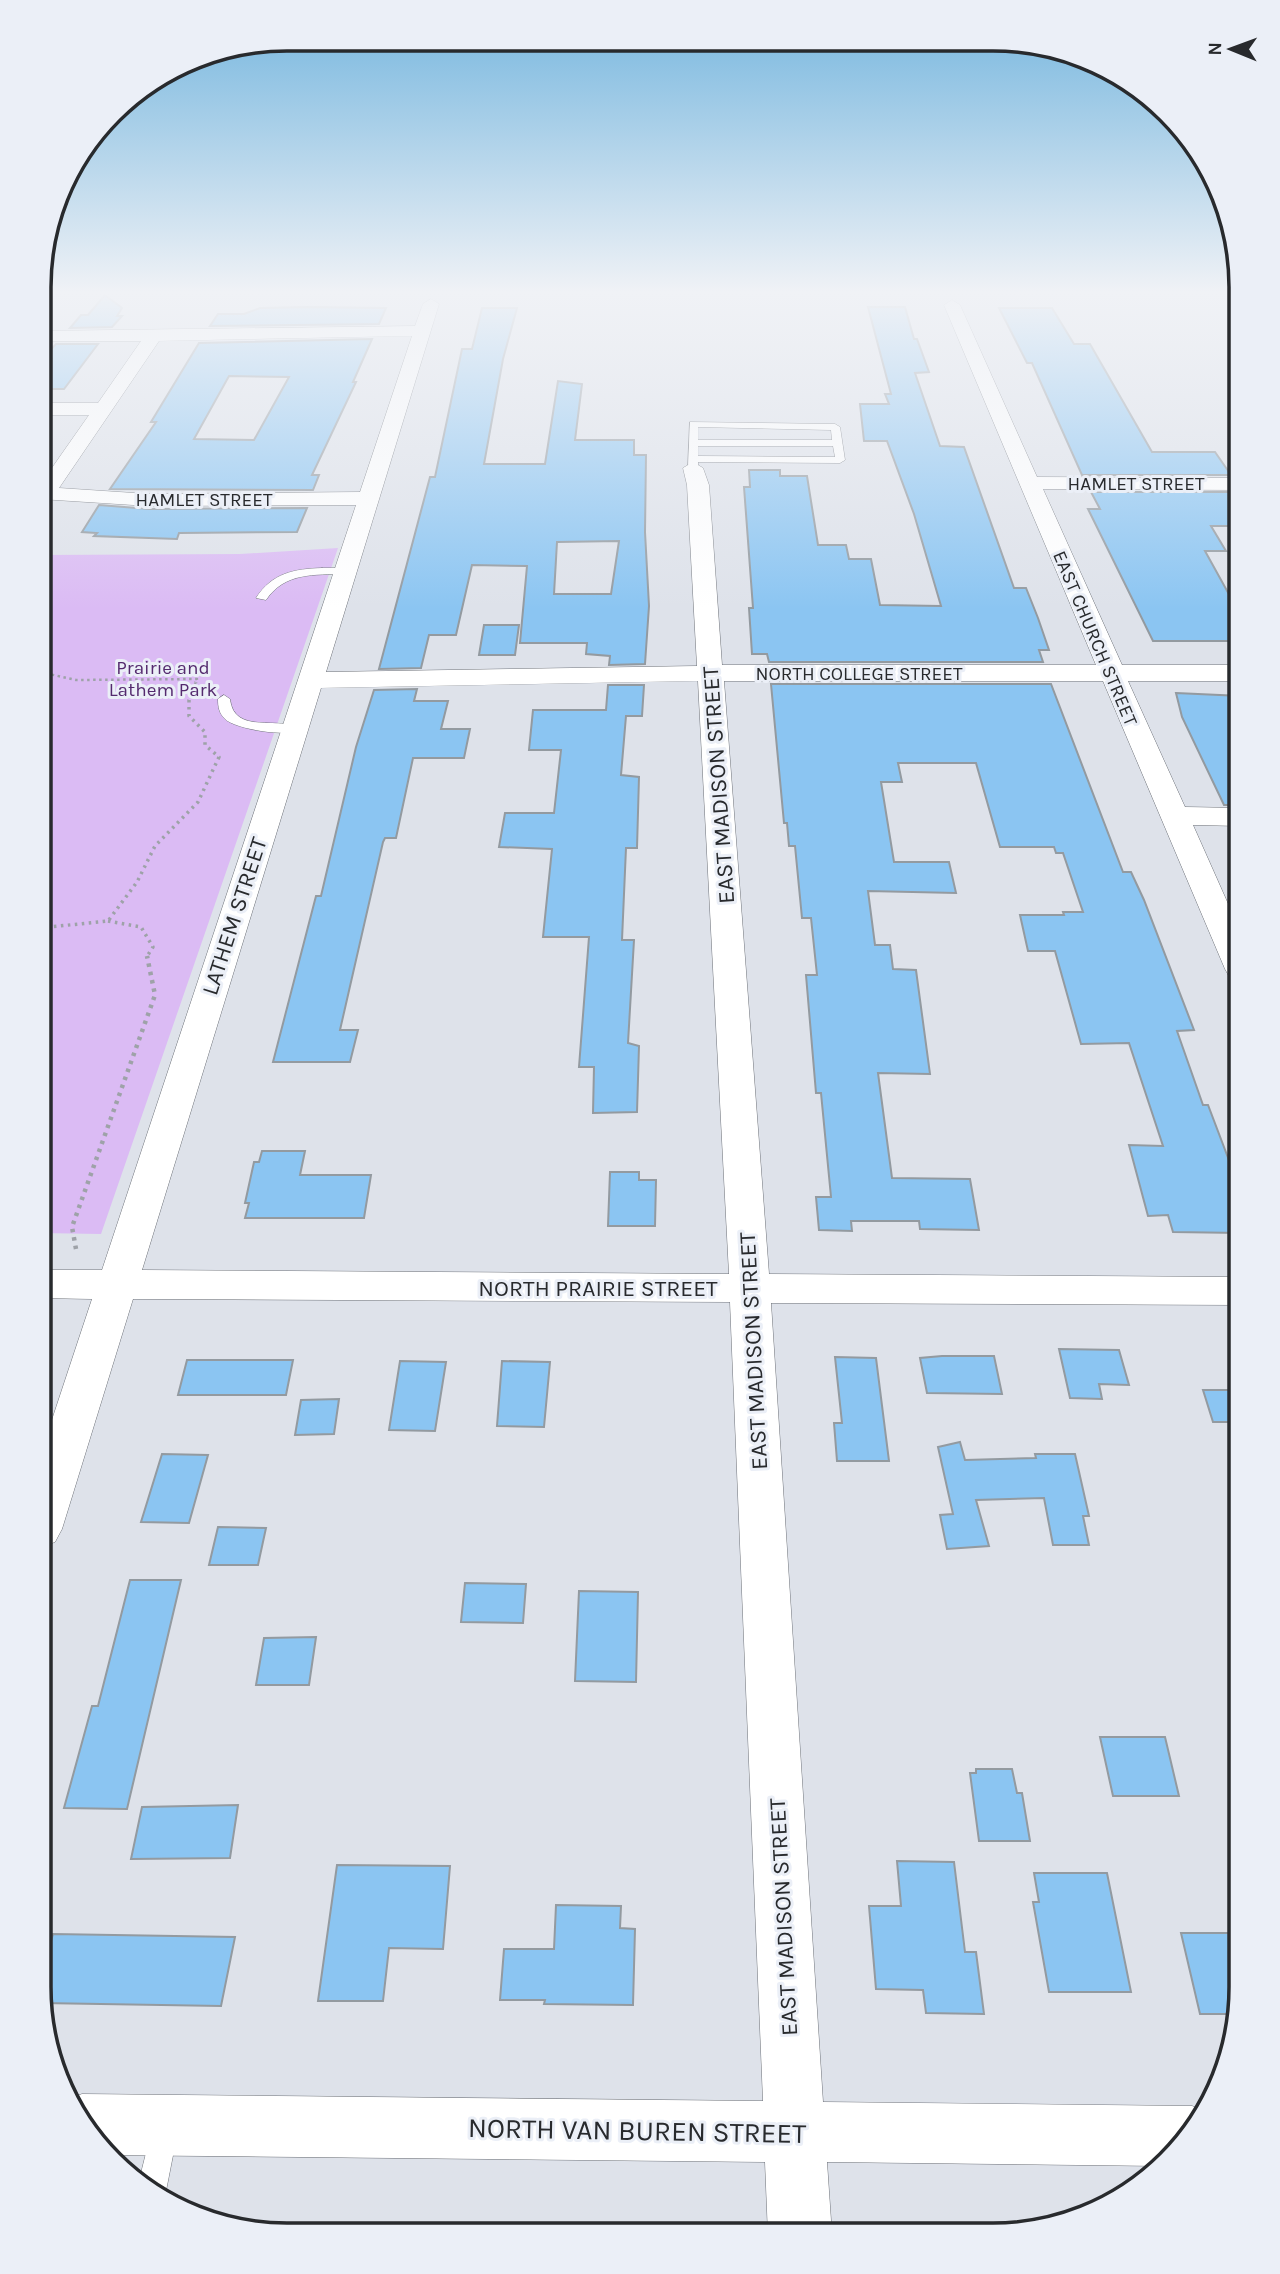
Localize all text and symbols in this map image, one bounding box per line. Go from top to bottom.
north arrow [1196,14,1266,84]
text: N [1204,42,1226,56]
street label: HAMLET STREET [1068,473,1205,495]
street label: HAMLET STREET [136,489,273,511]
street label: EAST CHURCH STREET [1048,548,1142,730]
park label: Prairie and Lathem Park [109,657,218,701]
street label: NORTH COLLEGE STREET [756,663,963,685]
street label: EAST MADISON STREET [697,665,740,905]
street label: LATHEM STREET [196,833,273,999]
street label: EAST MADISON STREET [734,1231,773,1471]
street label: NORTH PRAIRIE STREET [478,1275,718,1302]
street label: EAST MADISON STREET [764,1797,803,2037]
street label: NORTH VAN BUREN STREET [468,2111,806,2150]

